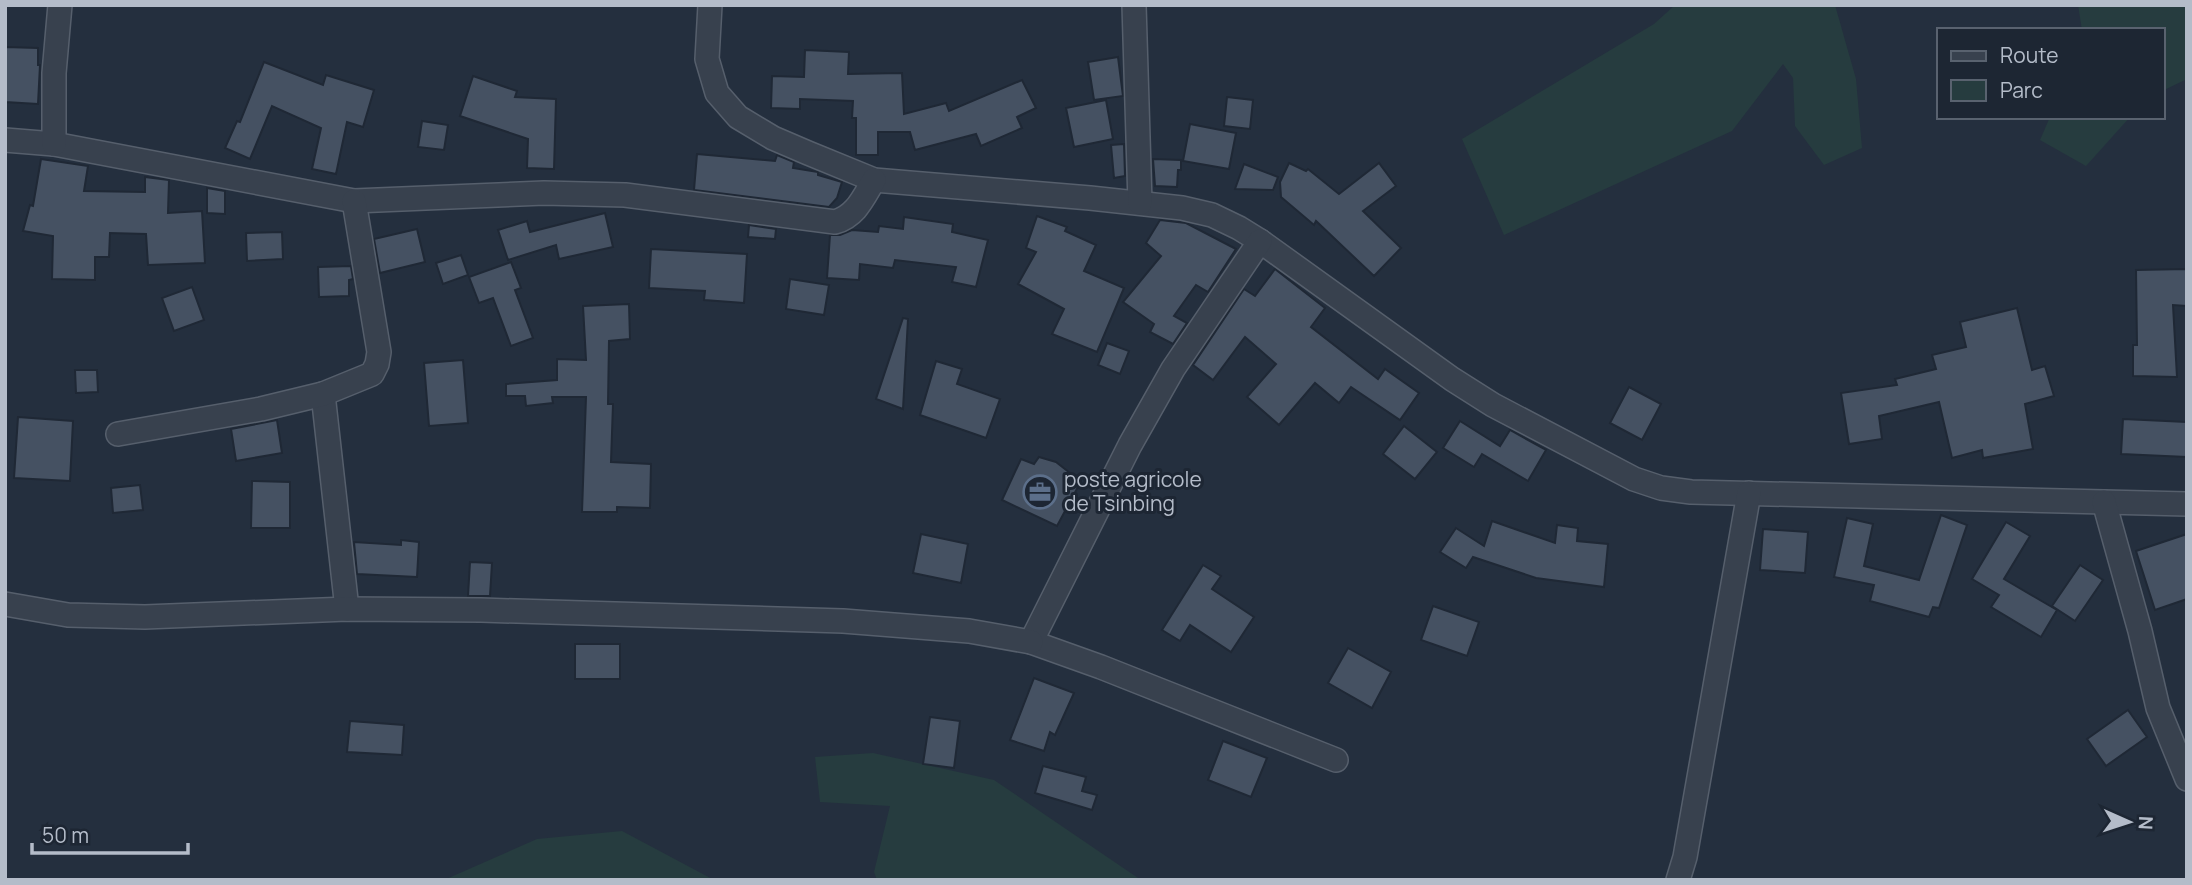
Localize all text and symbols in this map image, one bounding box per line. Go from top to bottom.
legend [1937,28,2164,119]
text: Route [2000,41,2058,69]
text: Parc [2000,76,2043,104]
place label: poste agricole de Tsinbing [1064,465,1202,517]
office icon: poste agricole de Tsinbing [1021,473,1059,511]
north arrow [2094,787,2164,857]
scale bar [32,812,187,856]
text: N [2133,815,2159,830]
text: 50 m [42,821,89,849]

